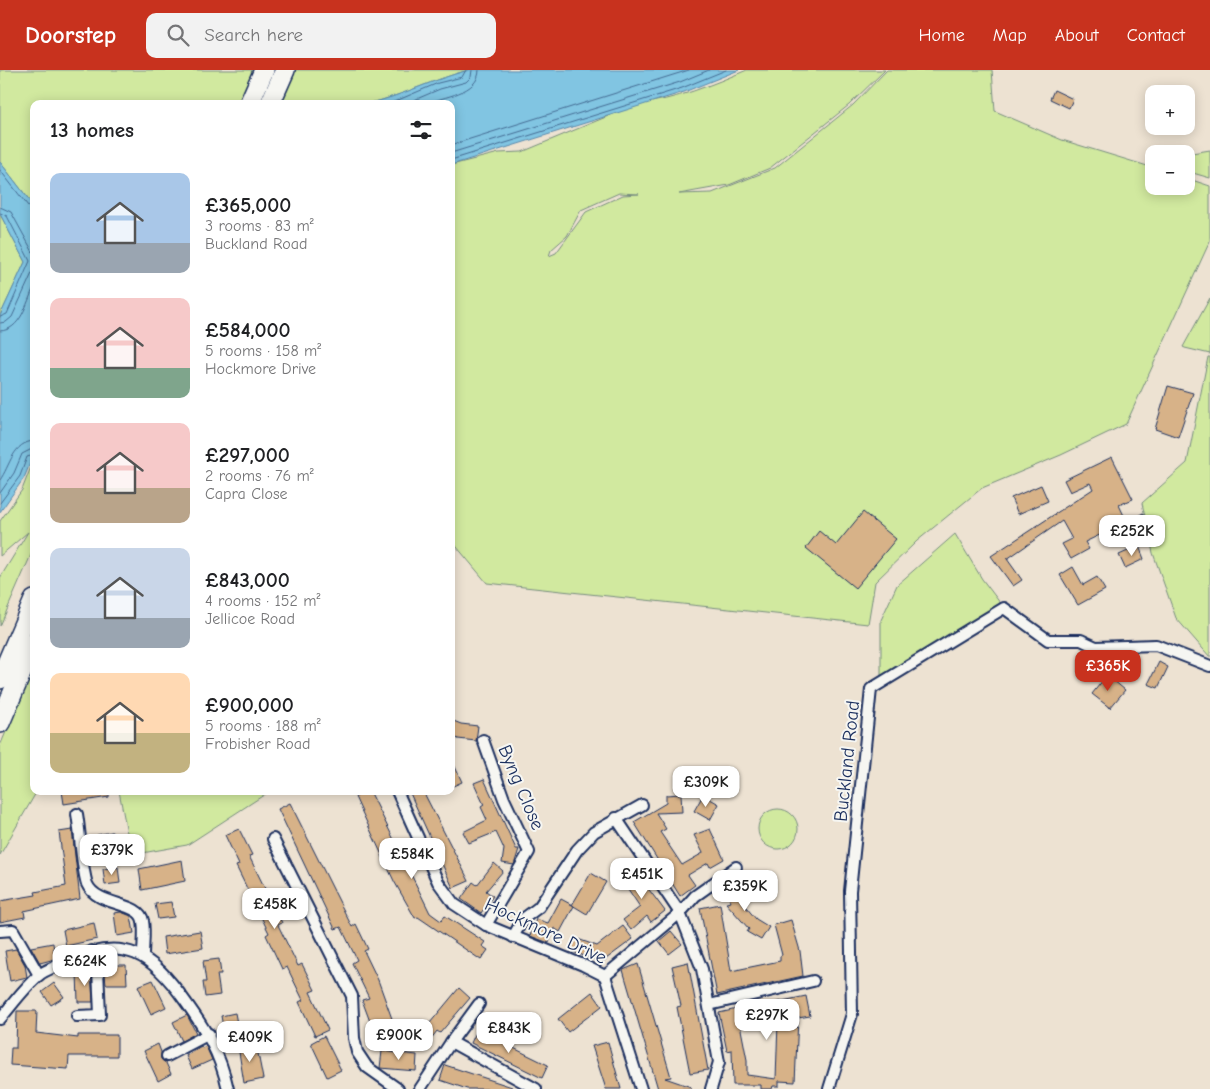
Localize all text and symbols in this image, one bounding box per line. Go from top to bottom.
search box [146,13,496,58]
text: Doorstep [25,21,116,49]
icon: search [164,21,192,49]
text: Search here [204,24,303,46]
text: Home [918,25,965,46]
text: Map [993,25,1027,46]
text: About [1055,25,1099,46]
text: Contact [1127,25,1185,46]
map controls [1145,85,1195,195]
button: + [1145,85,1195,135]
icon: filters [407,116,435,144]
text: 13 homes [50,118,134,142]
button: − [1145,145,1195,195]
icon: home [90,193,150,253]
text: £365,000 [205,193,291,217]
text: 3 rooms · 83 m² [205,217,314,235]
text: Buckland Road [205,235,308,253]
icon: home [90,318,150,378]
text: £584,000 [205,318,291,342]
text: 5 rooms · 158 m² [205,342,321,360]
text: Hockmore Drive [205,360,316,378]
icon: home [90,443,150,503]
text: £297,000 [205,443,290,467]
text: 2 rooms · 76 m² [205,467,314,485]
text: Capra Close [205,485,288,503]
pin: £252K [1097,514,1167,557]
text: £252K [1110,522,1154,540]
icon: home [90,568,150,628]
text: £843,000 [205,568,290,592]
text: 4 rooms · 152 m² [205,592,320,610]
text: Jellicoe Road [205,610,295,628]
pin: £365K [1073,650,1143,692]
text: £365K [1086,657,1130,675]
icon: home [90,693,150,753]
text: £900,000 [205,693,294,717]
street label: Buckland Road [830,699,864,823]
text: 5 rooms · 188 m² [205,717,321,735]
text: Frobisher Road [205,735,310,753]
street label: Byng Close [493,742,549,833]
pin: £309K [671,766,741,808]
text: £309K [684,773,728,791]
pin: £379K [77,834,147,876]
pin: £584K [377,838,447,880]
text: £379K [91,841,133,859]
text: £584K [390,845,434,863]
pin: £451K [607,858,677,900]
text: £451K [621,865,663,883]
pin: £359K [710,870,780,912]
text: £359K [723,877,767,895]
pin: £458K [240,888,310,930]
street label: Hockmore Drive [481,893,610,969]
text: £458K [253,895,297,913]
pin: £624K [50,944,120,987]
text: £624K [64,952,106,970]
pin: £297K [732,998,802,1041]
text: £297K [745,1006,789,1024]
pin: £843K [474,1012,544,1054]
pin: £900K [364,1018,434,1061]
text: £843K [487,1019,531,1037]
pin: £409K [215,1020,285,1063]
text: £900K [376,1026,422,1044]
text: £409K [228,1028,272,1046]

